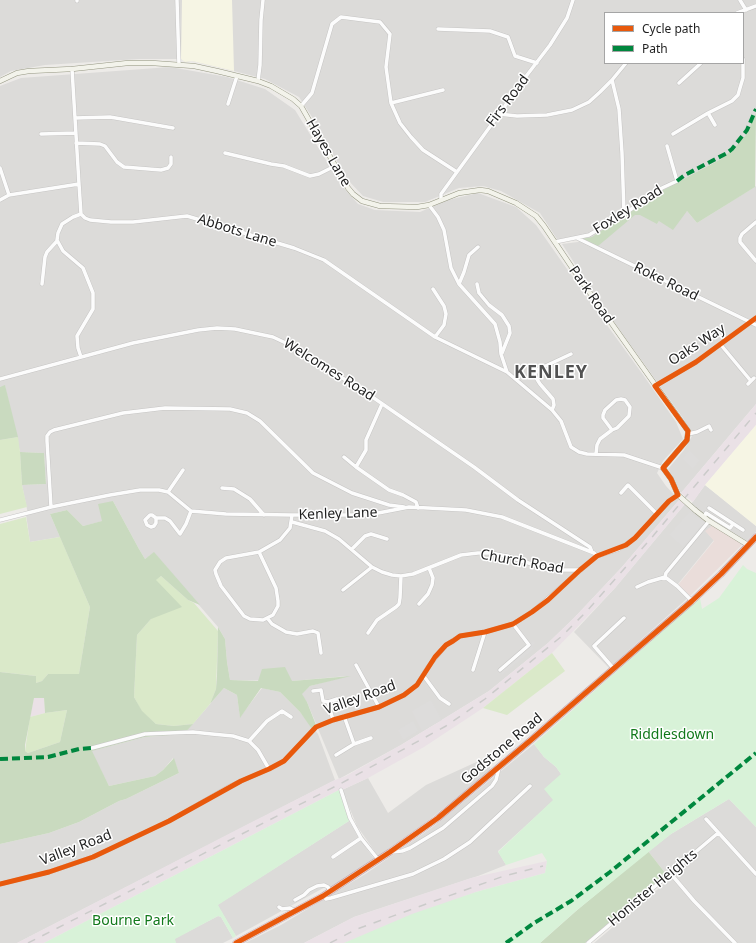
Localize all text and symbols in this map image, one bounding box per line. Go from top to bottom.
legend [604,12,744,64]
text: Cycle path [642,20,700,37]
text: Path [642,40,668,57]
street label: Firs Road [483,72,533,130]
street label: Hayes Lane [302,116,354,190]
street label: Foxley Road [590,182,666,238]
street label: Abbots Lane [195,211,279,251]
street label: Roke Road [631,259,701,305]
street label: Park Road [565,263,617,327]
street label: Oaks Way [665,320,729,370]
street label: Welcomes Road [280,335,378,405]
district label: KENLEY [514,362,588,384]
street label: Kenley Lane [298,504,378,524]
street label: Church Road [479,546,565,578]
street label: Valley Road [322,677,398,719]
street label: Godstone Road [458,710,546,788]
park label: Riddlesdown [630,727,714,743]
street label: Valley Road [38,827,114,869]
street label: Honister Heights [605,846,701,930]
park label: Bourne Park [92,913,174,929]

